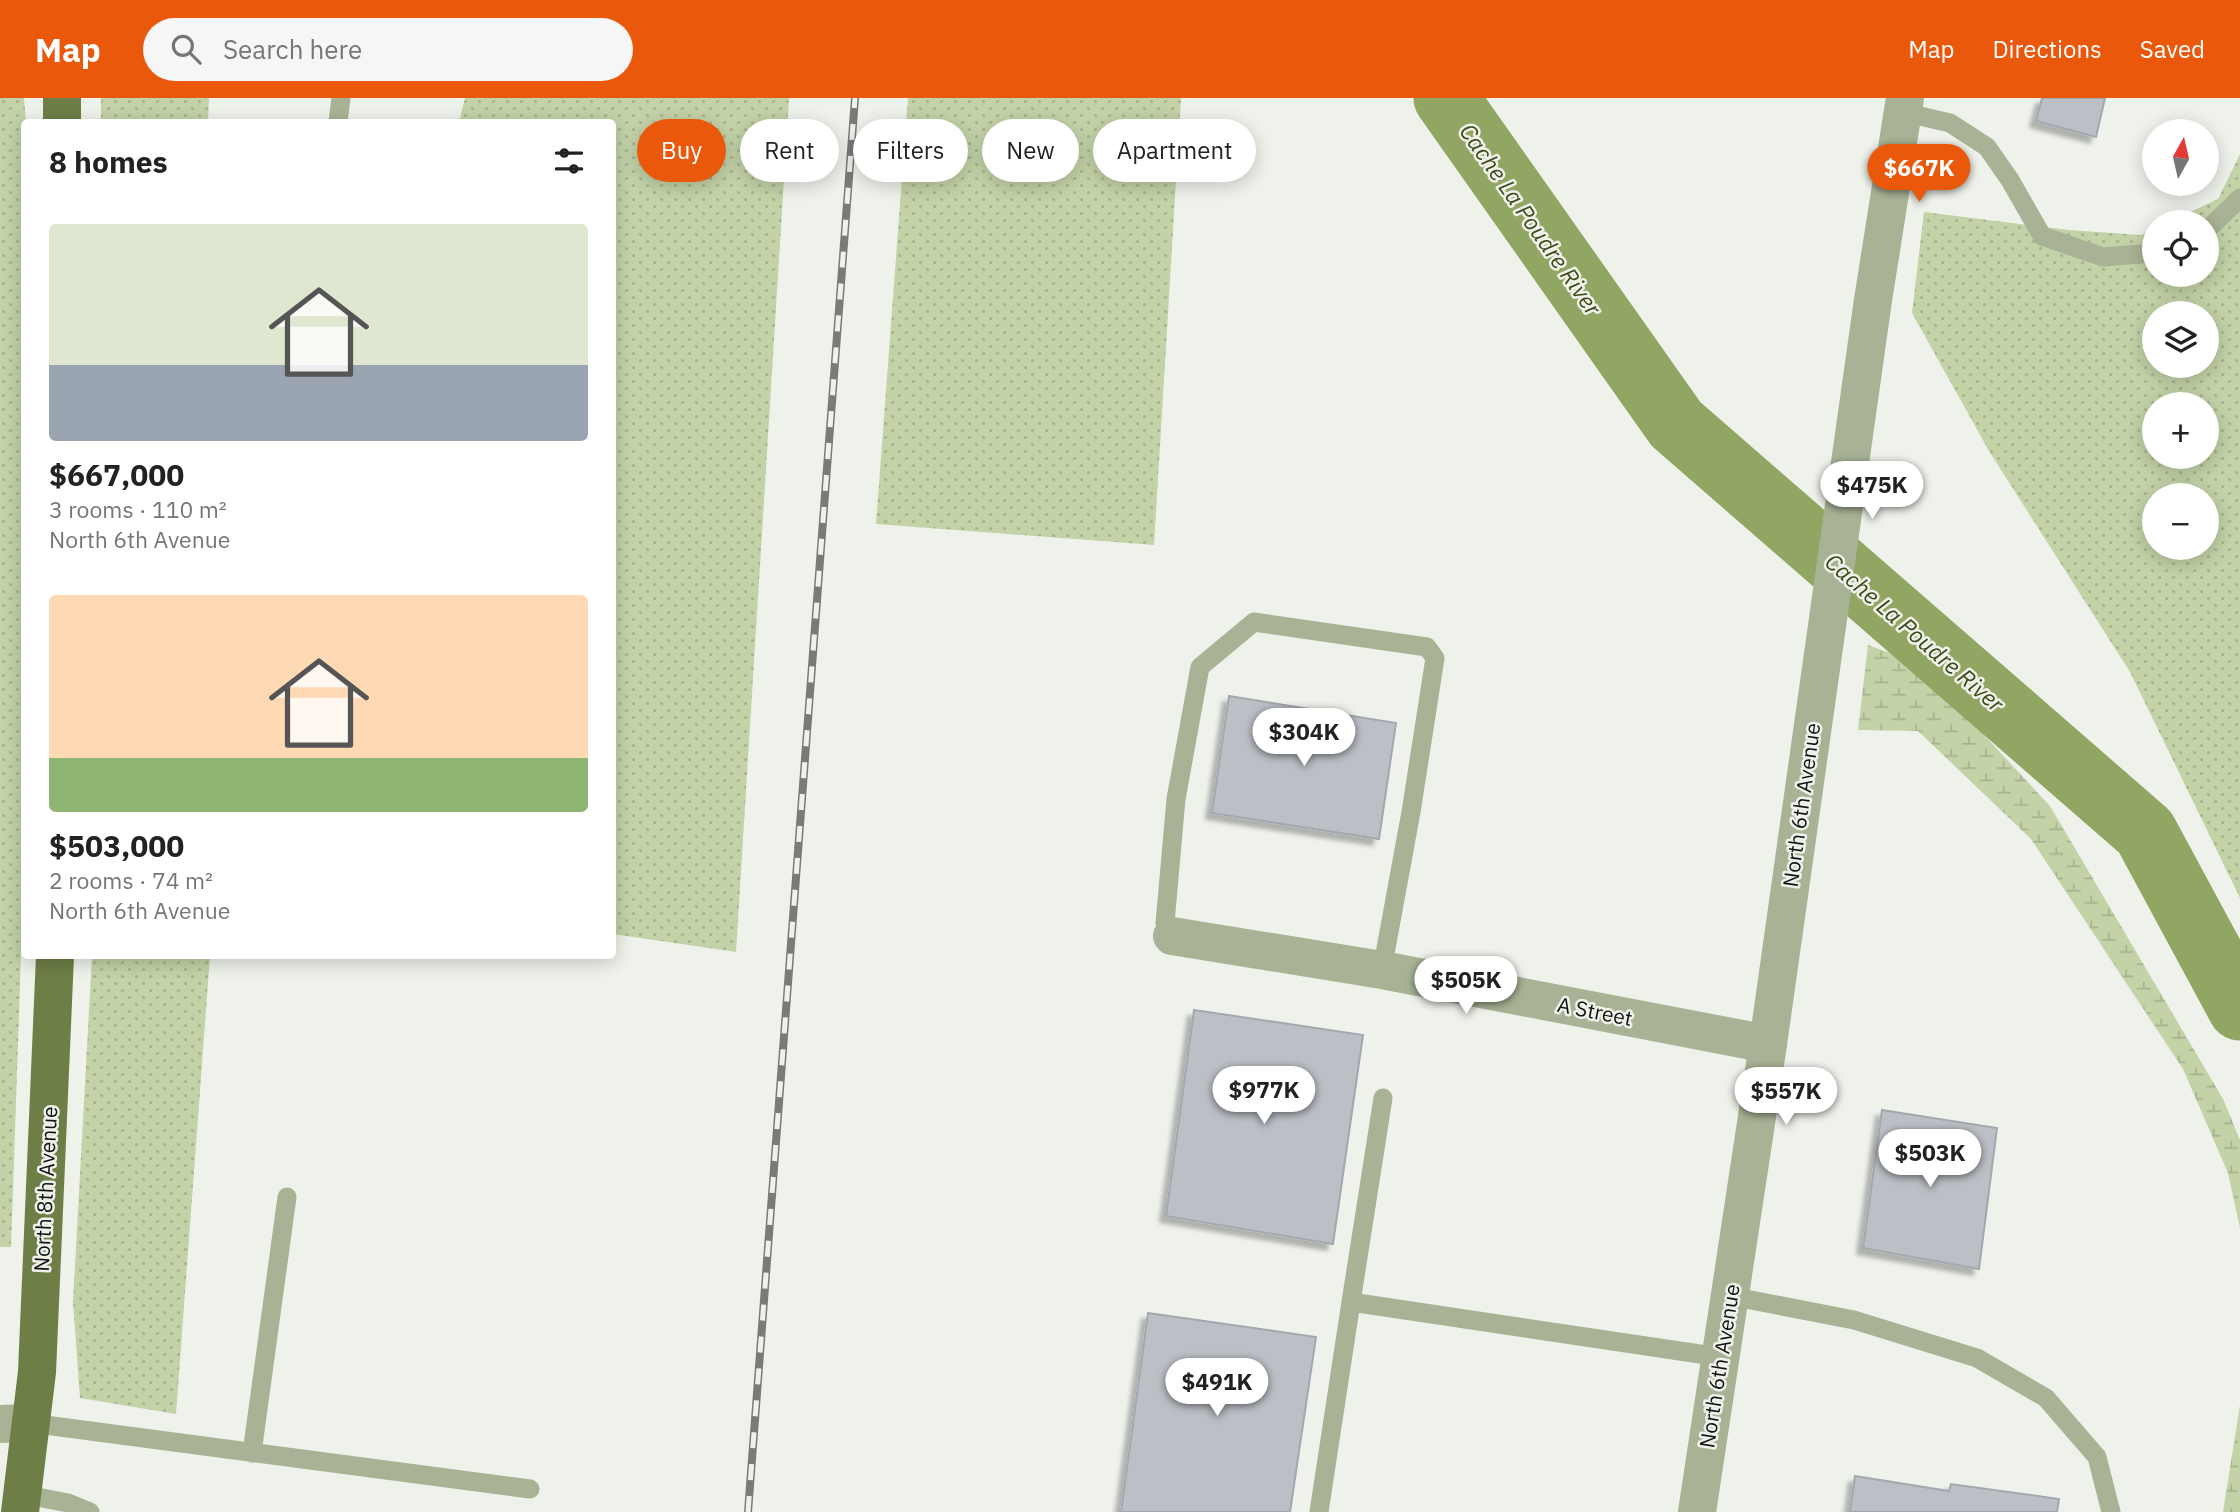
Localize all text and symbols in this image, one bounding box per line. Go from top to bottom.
search box [143,18,633,81]
text: Map [35,28,101,71]
icon: search [167,30,205,68]
text: Search here [223,32,362,66]
text: Map [1908,33,1954,65]
text: Directions [1992,33,2102,65]
text: Saved [2140,33,2205,65]
water label: Cache La Poudre River [1454,117,1609,321]
chip: Buy [637,119,726,182]
chip: Rent [740,119,839,182]
chip: Filters [853,119,968,182]
chip: New [982,119,1079,182]
chip: Apartment [1093,119,1256,182]
north arrow [2142,119,2219,196]
map controls [2142,119,2219,560]
text: 8 homes [49,142,168,181]
icon: filters [550,142,588,180]
pin: $667K [1870,144,1968,204]
text: $667K [1883,152,1955,182]
button: locate [2142,210,2219,287]
icon: home [256,269,382,395]
button: layers [2142,301,2219,378]
button: + [2142,392,2219,469]
text: $667,000 [49,455,184,494]
pin: $475K [1823,462,1921,521]
text: $475K [1836,469,1908,499]
button: − [2142,483,2219,560]
text: 3 rooms · 110 m² [49,494,227,524]
text: North 6th Avenue [49,524,230,554]
water label: Cache La Poudre River [1819,546,2011,718]
icon: home [256,640,382,766]
pin: $304K [1255,708,1353,768]
text: $304K [1268,716,1340,746]
street label: North 6th Avenue [1776,721,1826,889]
text: $503,000 [49,826,184,865]
text: 2 rooms · 74 m² [49,865,213,895]
text: North 6th Avenue [49,895,230,925]
pin: $505K [1417,956,1515,1016]
text: $505K [1430,964,1502,994]
street label: A Street [1555,990,1635,1032]
pin: $977K [1215,1066,1313,1126]
pin: $557K [1737,1068,1835,1127]
text: $977K [1228,1074,1300,1104]
text: $557K [1750,1075,1822,1105]
street label: North 8th Avenue [27,1106,63,1272]
pin: $503K [1881,1130,1979,1189]
text: $503K [1894,1137,1966,1167]
street label: North 6th Avenue [1692,1282,1746,1450]
pin: $491K [1168,1358,1266,1418]
text: $491K [1181,1366,1253,1396]

